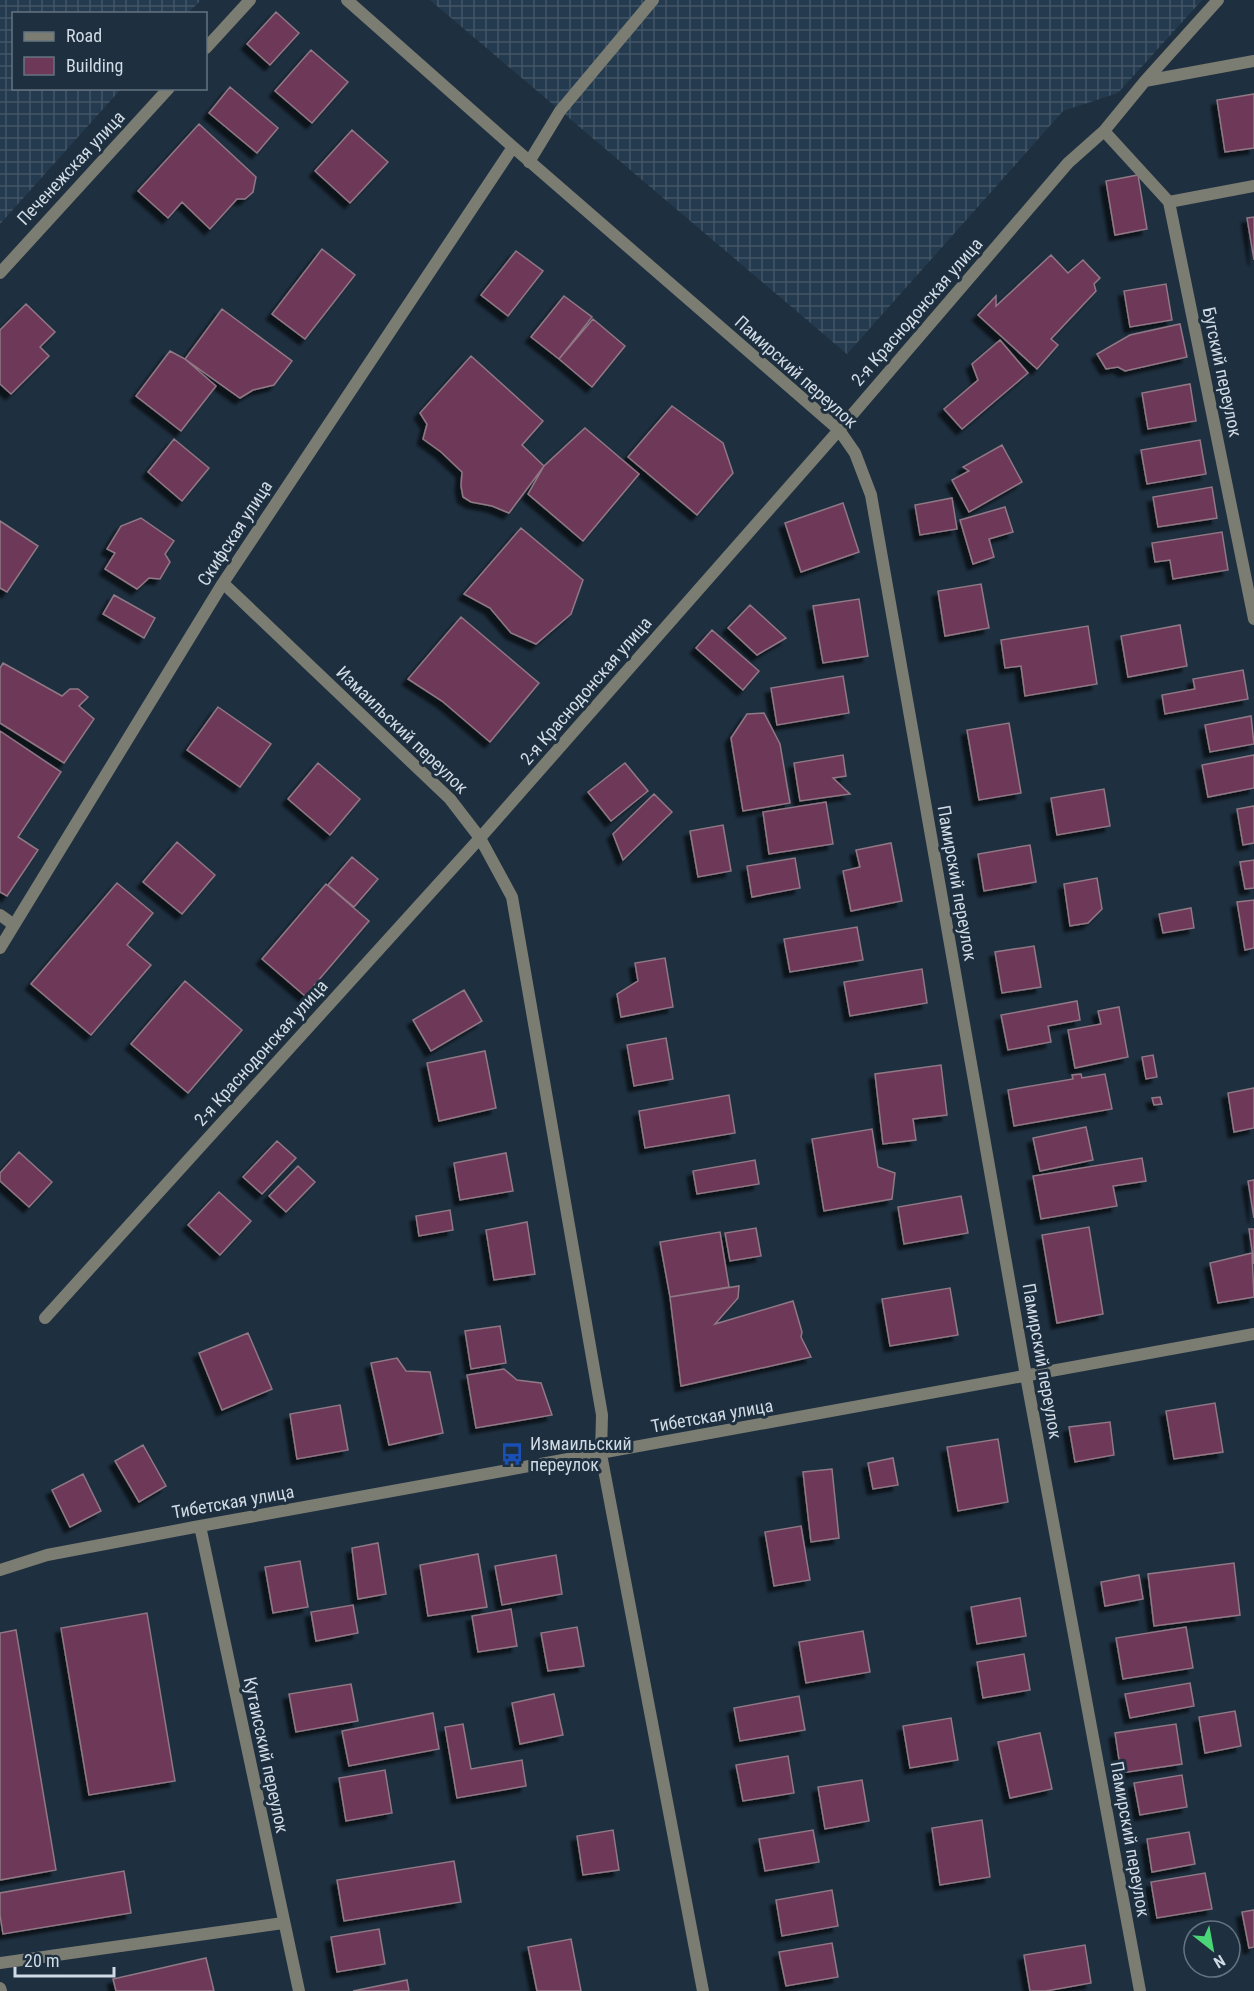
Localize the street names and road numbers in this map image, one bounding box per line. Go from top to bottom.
street label: Печенежская улица [12,106,129,229]
street label: 2-я Краснодонская улица [847,233,987,390]
street label: Бугский переулок [1198,305,1247,439]
street label: Памирский переулок [731,311,862,432]
street label: Скифская улица [193,476,276,589]
street label: 2-я Краснодонская улица [516,612,656,769]
street label: Измаильский переулок [332,661,473,798]
street label: Памирский переулок [933,803,982,963]
street label: 2-я Краснодонская улица [190,975,332,1130]
street label: Памирский переулок [1018,1281,1067,1441]
street label: Тибетская улица [649,1394,775,1437]
street label: Тибетская улица [170,1480,296,1523]
street label: Кутаисский переулок [240,1675,293,1835]
street label: Памирский переулок [1106,1759,1155,1919]

